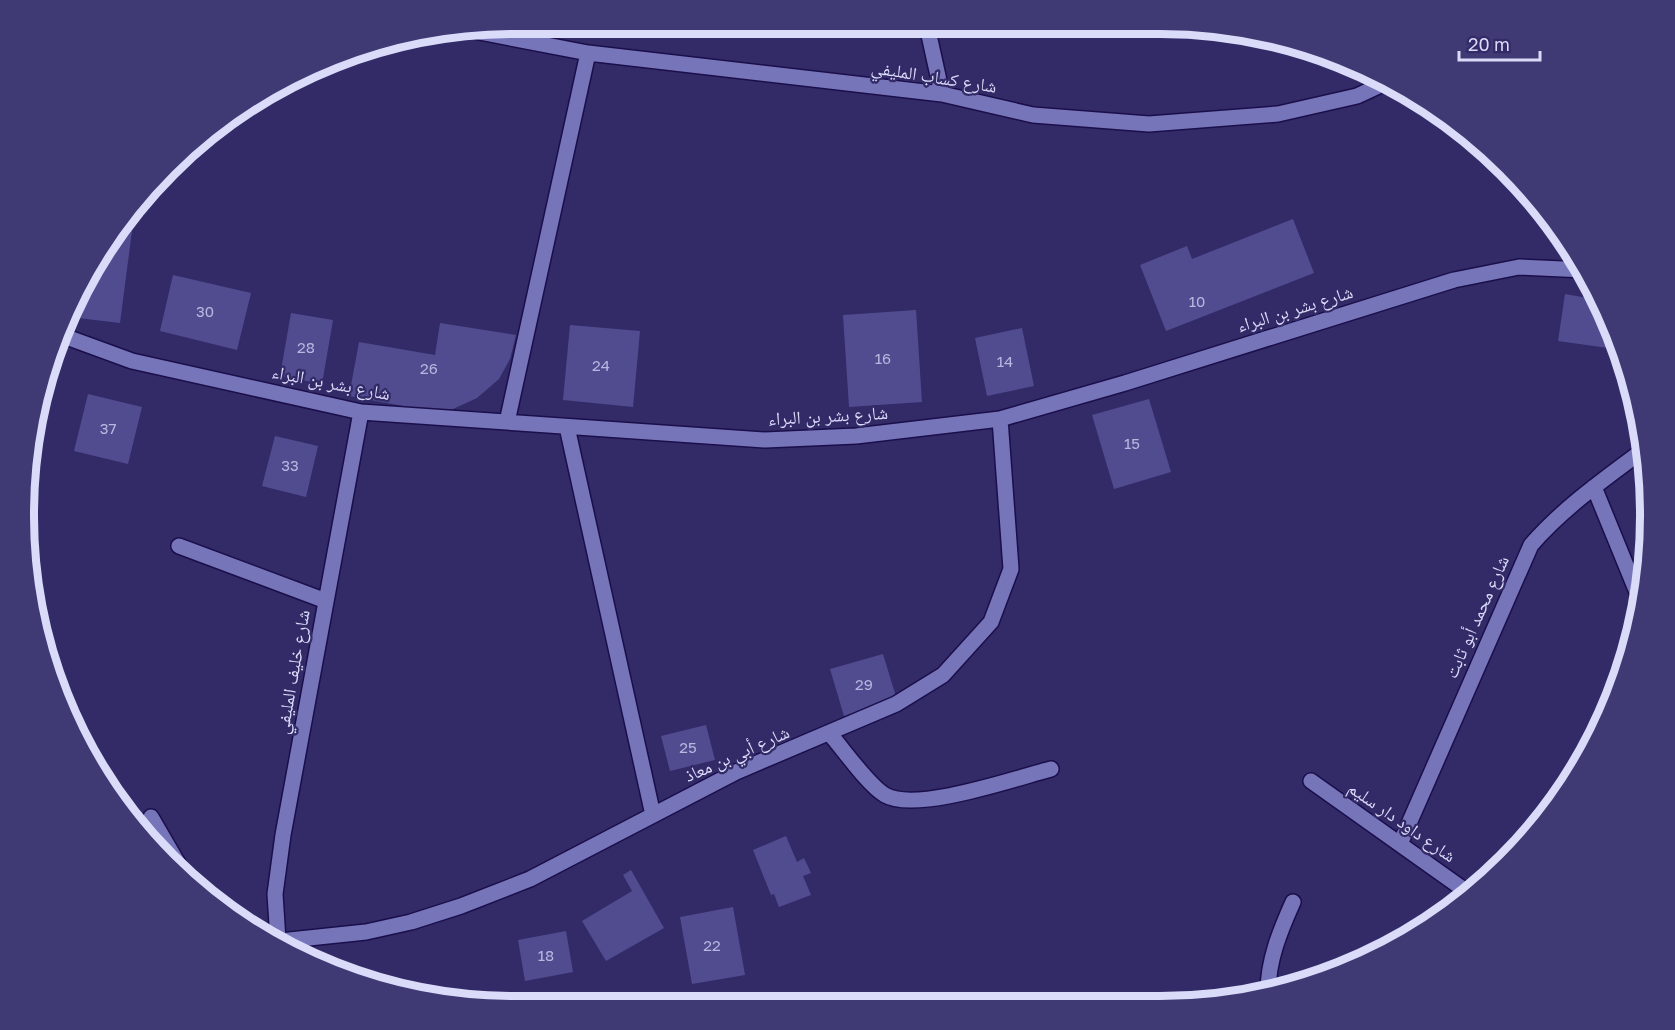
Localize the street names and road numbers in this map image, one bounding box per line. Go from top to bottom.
street label: شارع كساب المليفي [869,55,999,101]
street label: شارع بشر بن البراء [1234,280,1356,337]
street label: شارع بشر بن البراء [270,360,392,405]
street label: شارع بشر بن البراء [767,401,889,430]
street label: شارع محمد أبو ثابت [1439,552,1514,682]
street label: شارع خليف المليفي [270,608,318,737]
street label: شارع أبي بن معاذ [681,720,794,790]
street label: شارع داود دار سليم [1343,776,1461,868]

